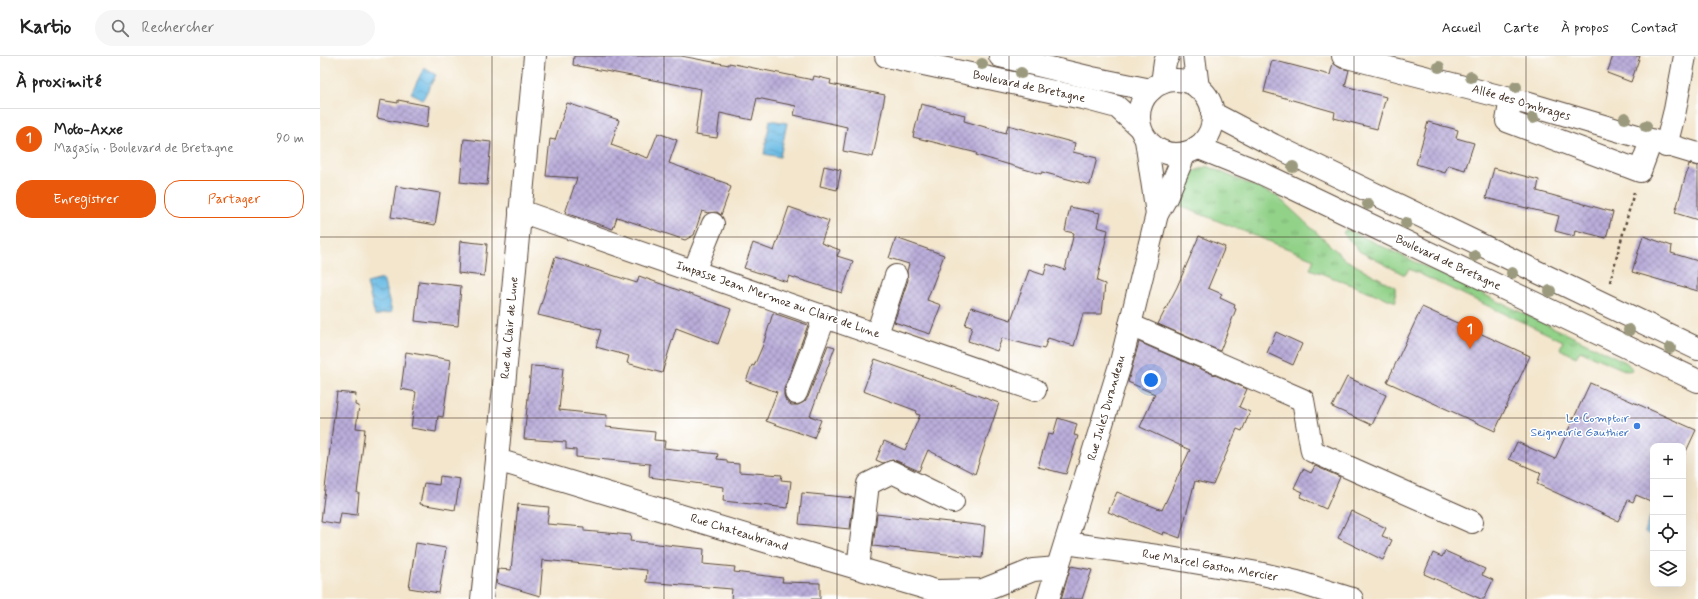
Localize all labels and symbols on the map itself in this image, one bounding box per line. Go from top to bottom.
street label: Boulevard de Bretagne [971,67,1087,107]
street label: Allée des Ombrages [1470,81,1573,125]
street label: Boulevard de Bretagne [1393,232,1503,295]
street label: Impasse Jean Mermoz au Claire de Lune [674,257,882,343]
street label: Rue du Clair de Lune [498,276,522,380]
pin: 1 [1457,316,1483,349]
street label: Rue Jules Durandeau [1084,353,1130,463]
your location [1141,370,1161,390]
place label: Le Comptoir Seigneurie Gauthier [1530,411,1629,441]
marker: Le Comptoir Seigneurie Gauthier [1632,421,1642,431]
street label: Rue Chateaubriand [688,511,790,555]
street label: Rue Marcel Gaston Mercier [1141,546,1279,586]

